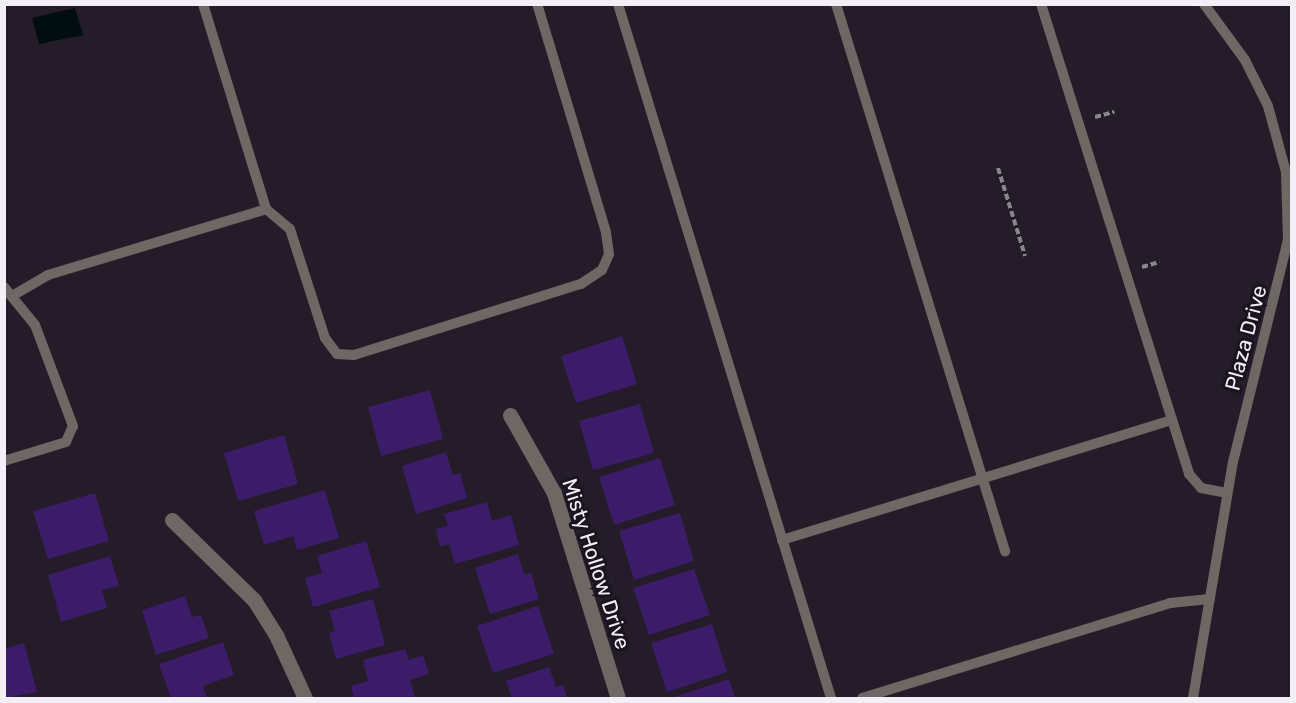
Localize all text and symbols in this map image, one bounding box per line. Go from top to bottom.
street label: Plaza Drive [1220,283,1272,393]
street label: Misty Hollow Drive [556,475,636,653]

